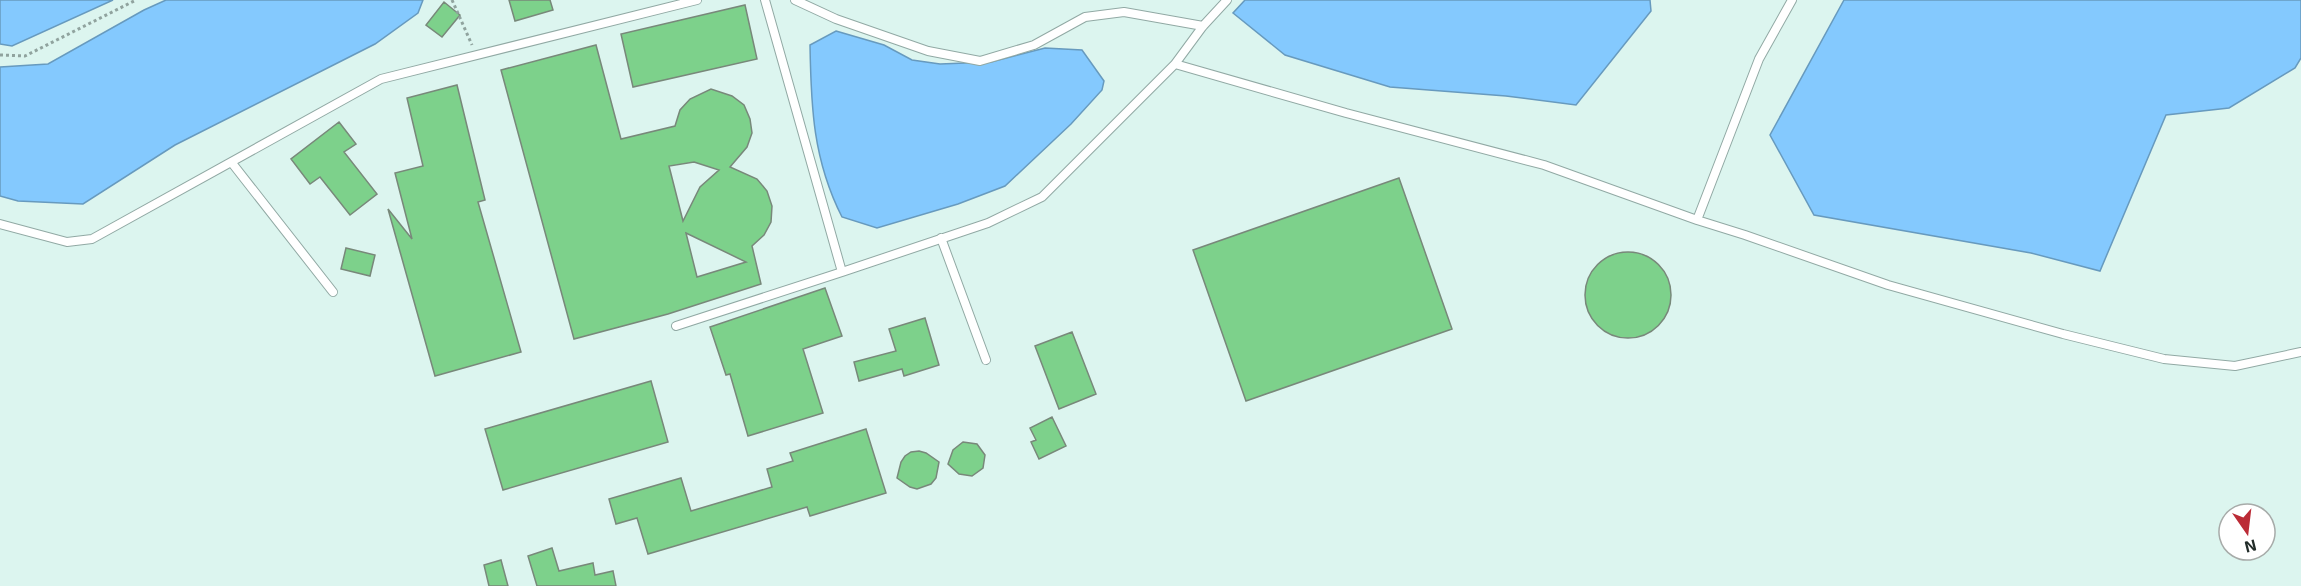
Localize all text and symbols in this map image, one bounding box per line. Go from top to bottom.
north arrow [2217,502,2277,562]
text: N [2243,536,2259,558]

